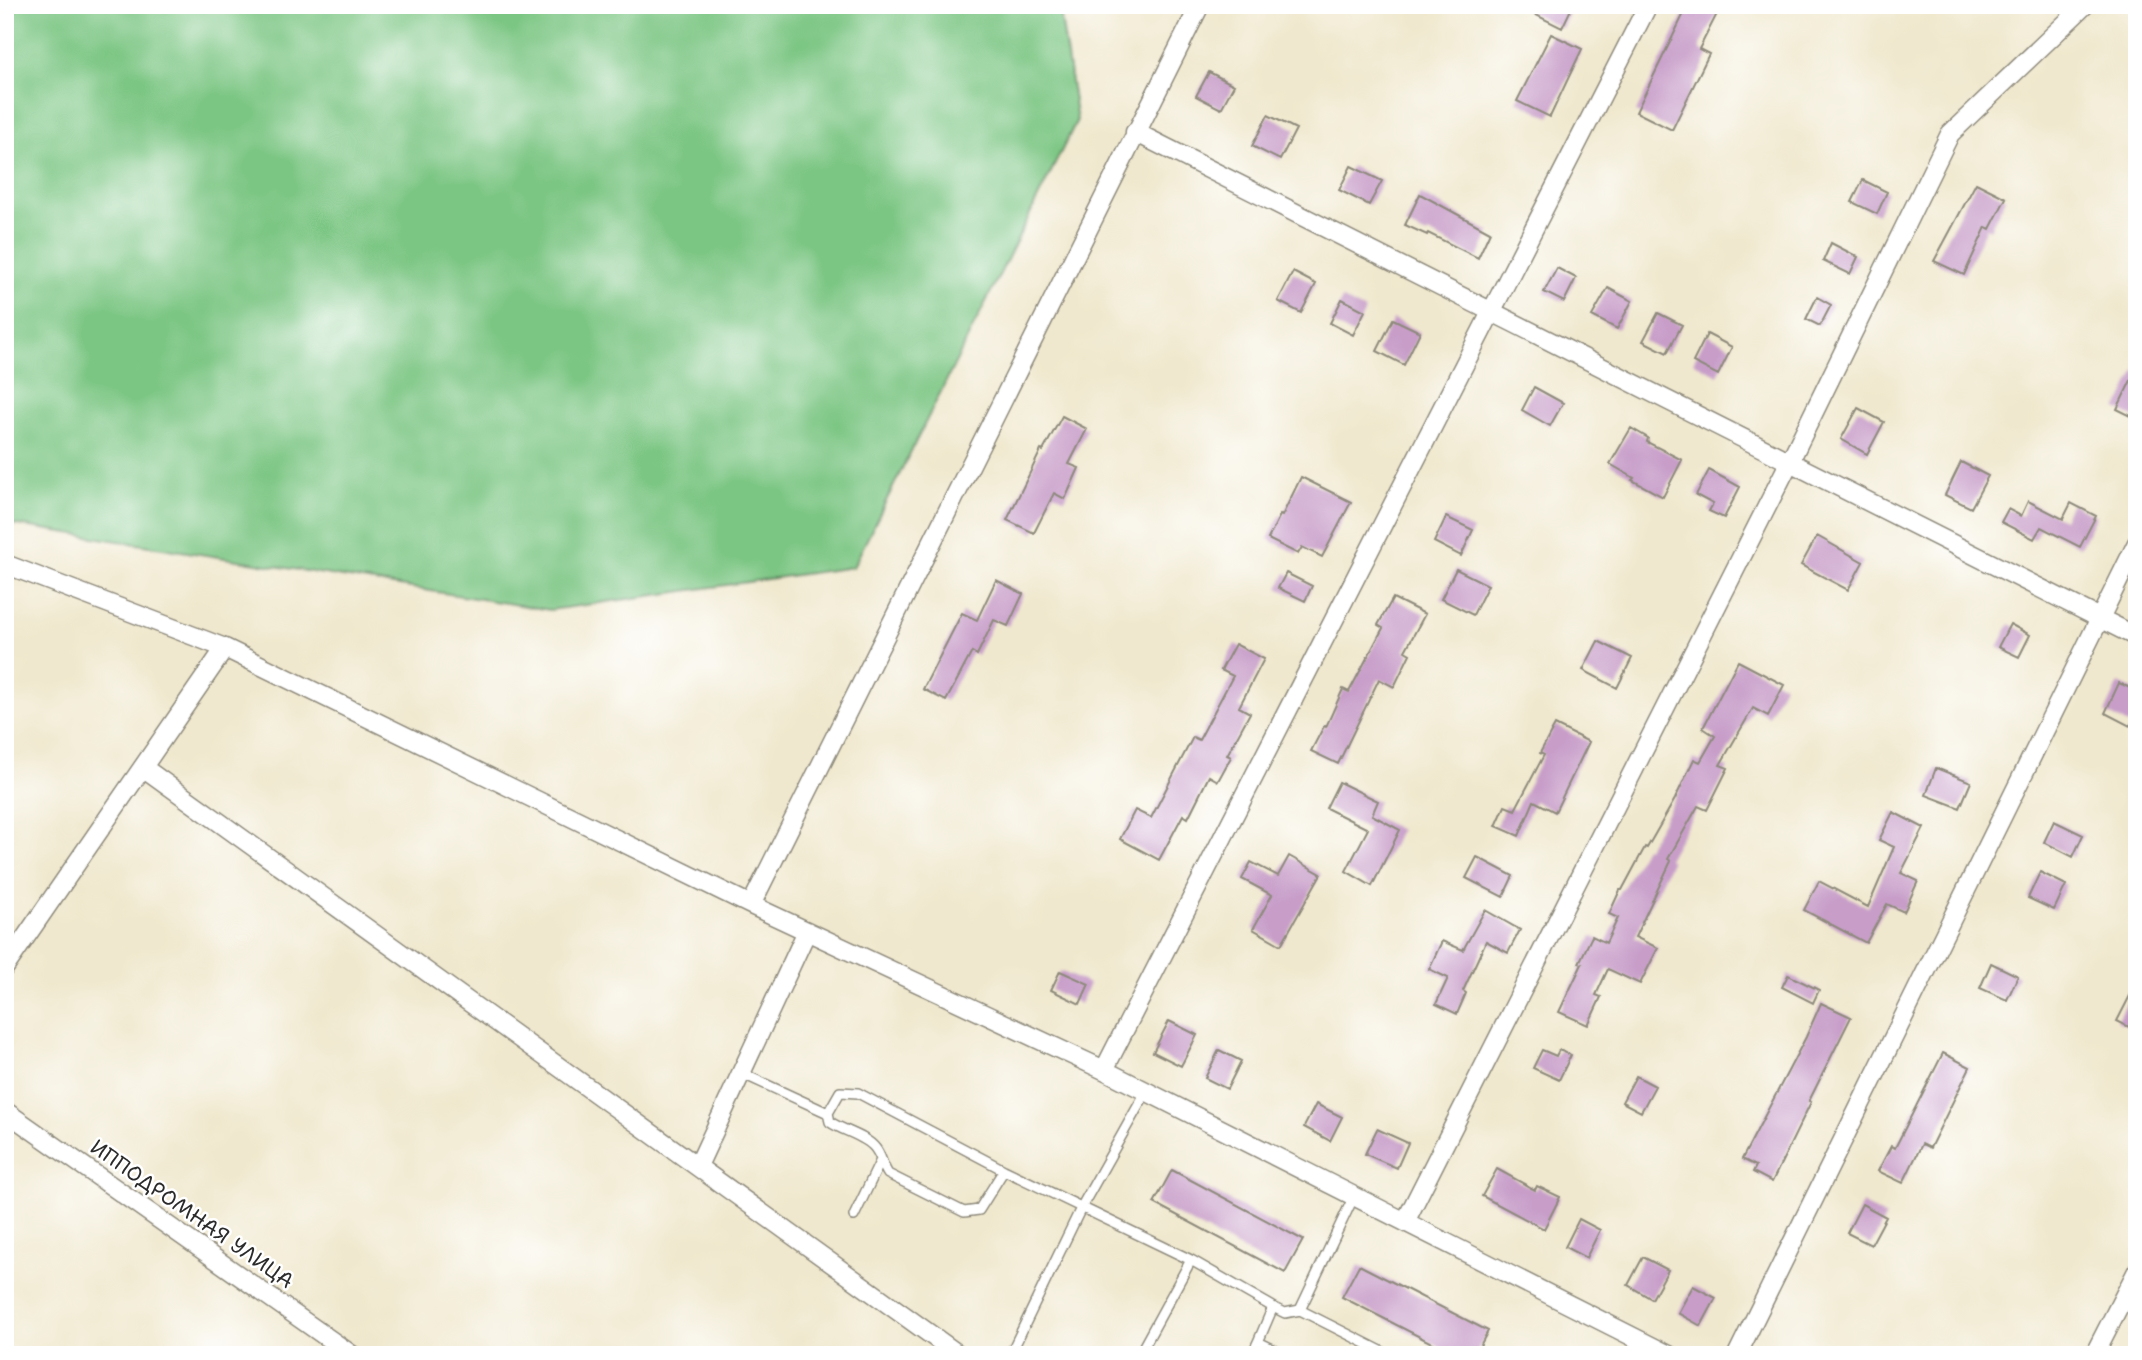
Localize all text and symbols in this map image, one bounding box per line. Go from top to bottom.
street label: ИППОДРОМНАЯ УЛИЦА [85,1133,299,1295]

